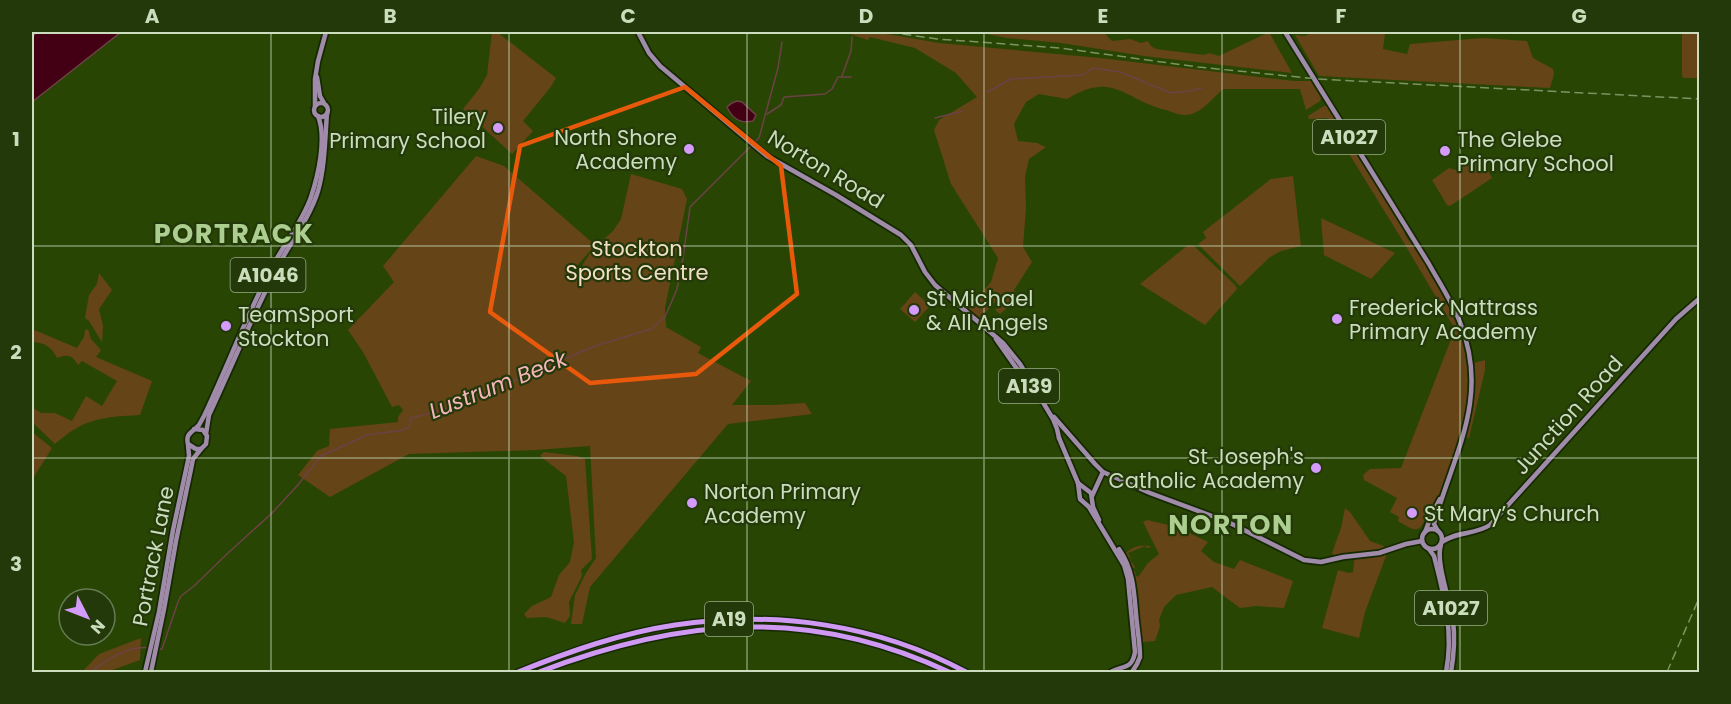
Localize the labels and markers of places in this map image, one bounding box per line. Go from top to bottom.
place label: Tilery Primary School [329,102,486,155]
marker: Tilery Primary School [491,121,505,135]
place label: North Shore Academy [554,123,677,176]
place label: The Glebe Primary School [1457,125,1614,178]
marker: North Shore Academy [682,142,696,156]
marker: The Glebe Primary School [1438,144,1452,158]
place label: St Michael & All Angels [926,284,1048,337]
place label: Frederick Nattrass Primary Academy [1349,293,1538,346]
place label: TeamSport Stockton [238,300,354,353]
marker: St Michael & All Angels [907,303,921,317]
marker: Frederick Nattrass Primary Academy [1330,312,1344,326]
marker: TeamSport Stockton [219,319,233,333]
place label: St Joseph's Catholic Academy [1109,442,1304,495]
marker: St Joseph's Catholic Academy [1309,461,1323,475]
place label: Norton Primary Academy [704,477,861,530]
marker: Norton Primary Academy [685,496,699,510]
place label: St Mary’s Church [1424,499,1600,528]
marker: St Mary’s Church [1405,506,1419,520]

